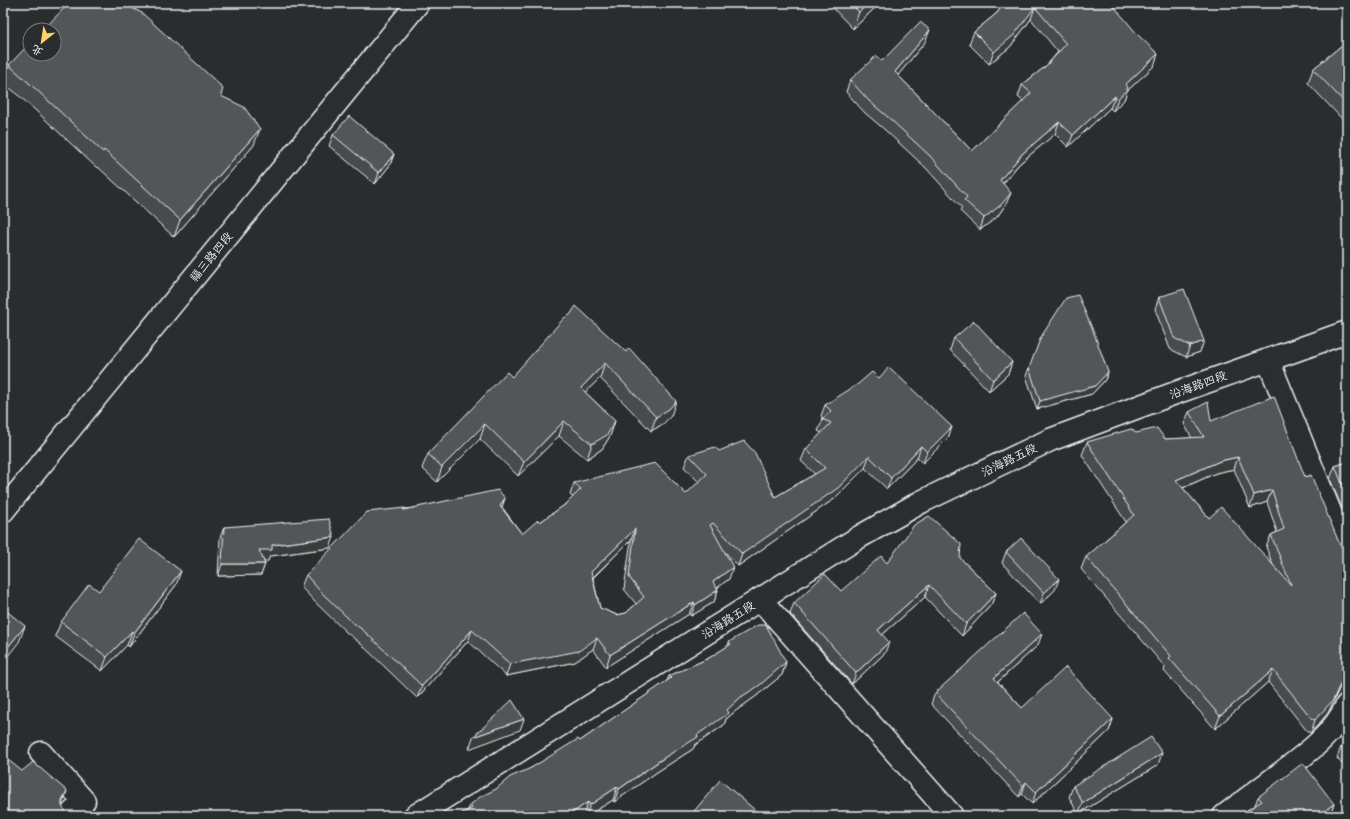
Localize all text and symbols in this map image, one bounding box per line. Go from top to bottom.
north arrow [22,22,62,62]
text: 北 [29,41,46,59]
street label: 福三路四段 [186,229,237,286]
street label: 沿海路四段 [1167,367,1229,404]
street label: 沿海路五段 [979,440,1040,481]
street label: 沿海路五段 [698,597,758,644]

